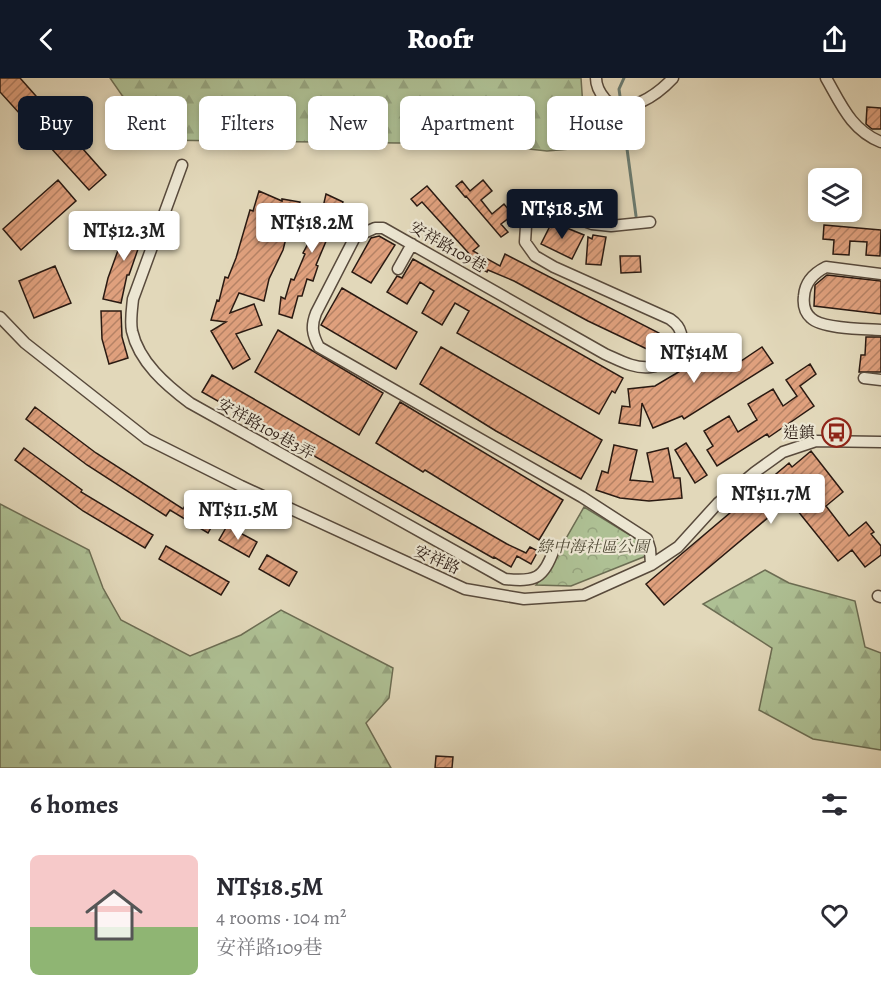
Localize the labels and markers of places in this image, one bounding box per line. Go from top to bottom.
pin: NT$18.5M [500,189,624,240]
pin: NT$18.2M [250,203,374,254]
pin: NT$12.3M [62,211,186,262]
pin: NT$14M [645,333,743,384]
bus stop icon: 造鎮 [820,417,852,449]
place label: 造鎮 [783,422,815,444]
pin: NT$11.7M [709,474,833,525]
pin: NT$11.5M [176,490,300,541]

